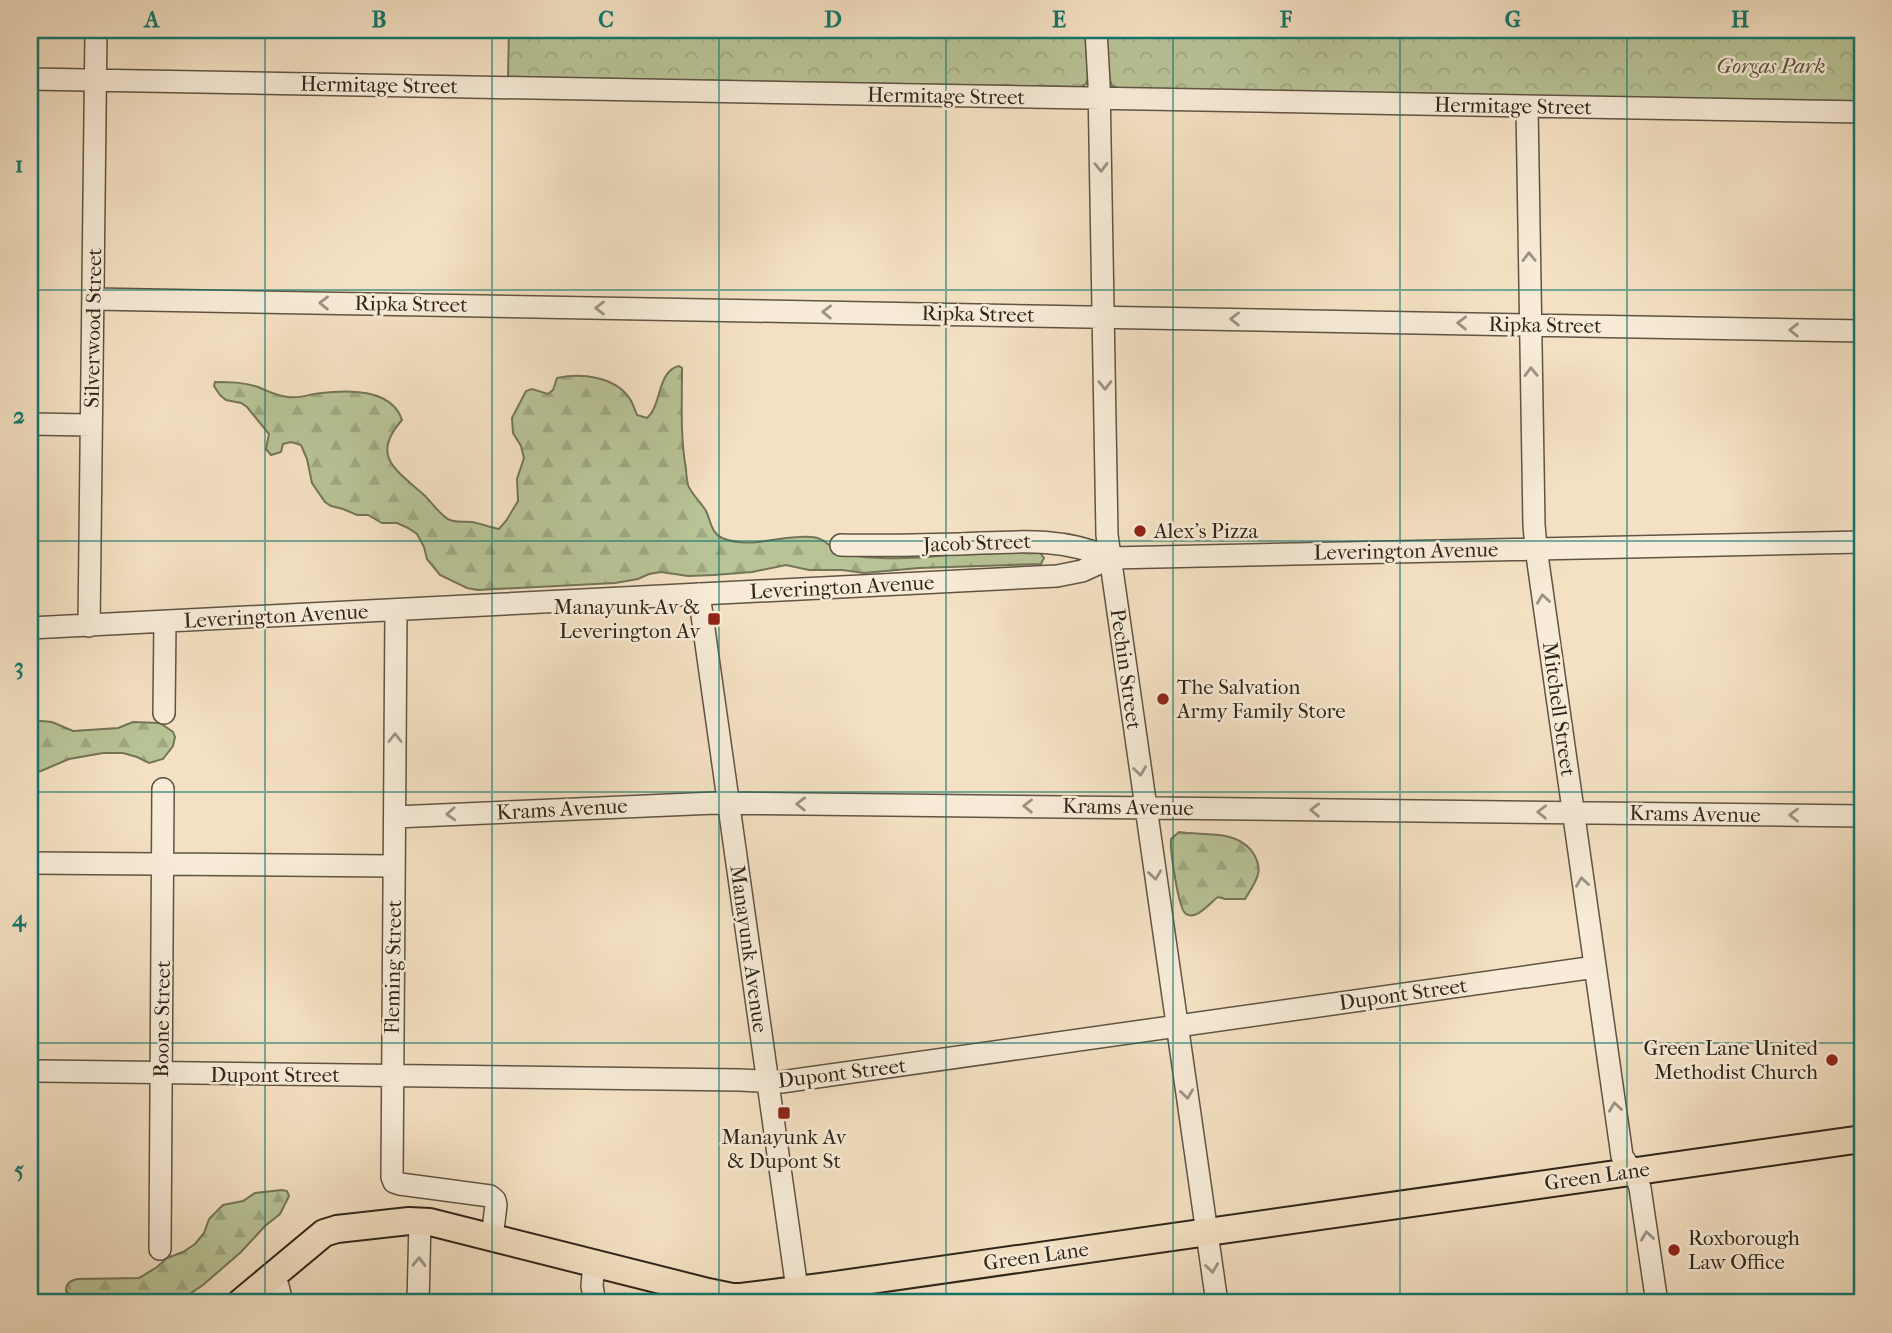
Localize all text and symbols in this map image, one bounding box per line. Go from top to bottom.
text: A [143,6,161,33]
text: B [372,6,387,33]
text: C [598,6,614,33]
text: D [824,6,842,33]
text: E [1052,6,1066,33]
text: F [1279,6,1293,33]
text: G [1505,6,1521,33]
text: H [1731,6,1749,33]
park label: Gorgas Park [1717,54,1825,78]
street label: Hermitage Street [300,72,459,98]
street label: Hermitage Street [867,83,1026,109]
street label: Hermitage Street [1434,93,1593,119]
text: 1 [15,151,23,178]
one-way arrow [1093,162,1109,173]
street label: Silverwood Street [80,247,106,408]
one-way arrow [1522,251,1537,262]
street label: Ripka Street [354,291,468,317]
one-way arrow [318,295,328,311]
one-way arrow [594,300,605,315]
street label: Ripka Street [921,301,1035,327]
one-way arrow [821,304,832,320]
one-way arrow [1229,311,1240,327]
street label: Ripka Street [1488,312,1602,338]
one-way arrow [1457,316,1468,331]
one-way arrow [1788,322,1799,338]
one-way arrow [1524,366,1539,377]
one-way arrow [1097,380,1113,391]
text: 2 [13,402,25,429]
place label: Alex's Pizza [1153,519,1259,543]
marker: Alex's Pizza [1132,523,1148,539]
street label: Jacob Street [921,529,1032,557]
street label: Leverington Avenue [1313,537,1499,565]
street label: Leverington Avenue [749,570,935,604]
one-way arrow [1536,593,1551,605]
place label: Manayunk Av & Leverington Av [553,595,700,643]
street label: Leverington Avenue [183,599,369,633]
street label: Pechin Street [1106,607,1146,732]
marker: Manayunk Av & Leverington Av [706,611,722,627]
street label: Mitchell Street [1538,640,1580,778]
text: 3 [14,653,24,680]
place label: The Salvation Army Family Store [1176,675,1346,723]
marker: The Salvation Army Family Store [1155,691,1171,707]
one-way arrow [387,732,403,743]
one-way arrow [1133,765,1148,777]
street label: Krams Avenue [496,794,628,824]
street label: Krams Avenue [1062,794,1194,820]
one-way arrow [795,796,806,811]
one-way arrow [1023,799,1034,814]
street label: Krams Avenue [1629,801,1761,827]
one-way arrow [1309,802,1320,817]
one-way arrow [1536,804,1547,820]
one-way arrow [445,807,456,822]
one-way arrow [1788,807,1799,823]
street label: Manayunk Avenue [725,864,773,1034]
one-way arrow [1147,869,1162,881]
one-way arrow [1575,876,1590,887]
street label: Fleming Street [380,899,406,1034]
text: 4 [11,905,27,932]
street label: Boone Street [149,960,175,1078]
street label: Dupont Street [1337,973,1469,1015]
place label: Green Lane United Methodist Church [1644,1036,1819,1084]
marker: Green Lane United Methodist Church [1824,1052,1840,1068]
street label: Dupont Street [776,1053,908,1093]
street label: Dupont Street [210,1063,340,1087]
one-way arrow [1179,1088,1194,1099]
one-way arrow [1608,1101,1623,1113]
marker: Manayunk Av & Dupont St [776,1105,792,1121]
place label: Manayunk Av & Dupont St [722,1125,847,1173]
text: 5 [14,1156,24,1183]
street label: Green Lane [1543,1157,1651,1195]
place label: Roxborough Law Office [1688,1226,1800,1274]
one-way arrow [1640,1230,1655,1242]
street label: Green Lane [982,1237,1090,1275]
marker: Roxborough Law Office [1666,1242,1682,1258]
one-way arrow [411,1256,427,1267]
one-way arrow [1204,1262,1219,1273]

